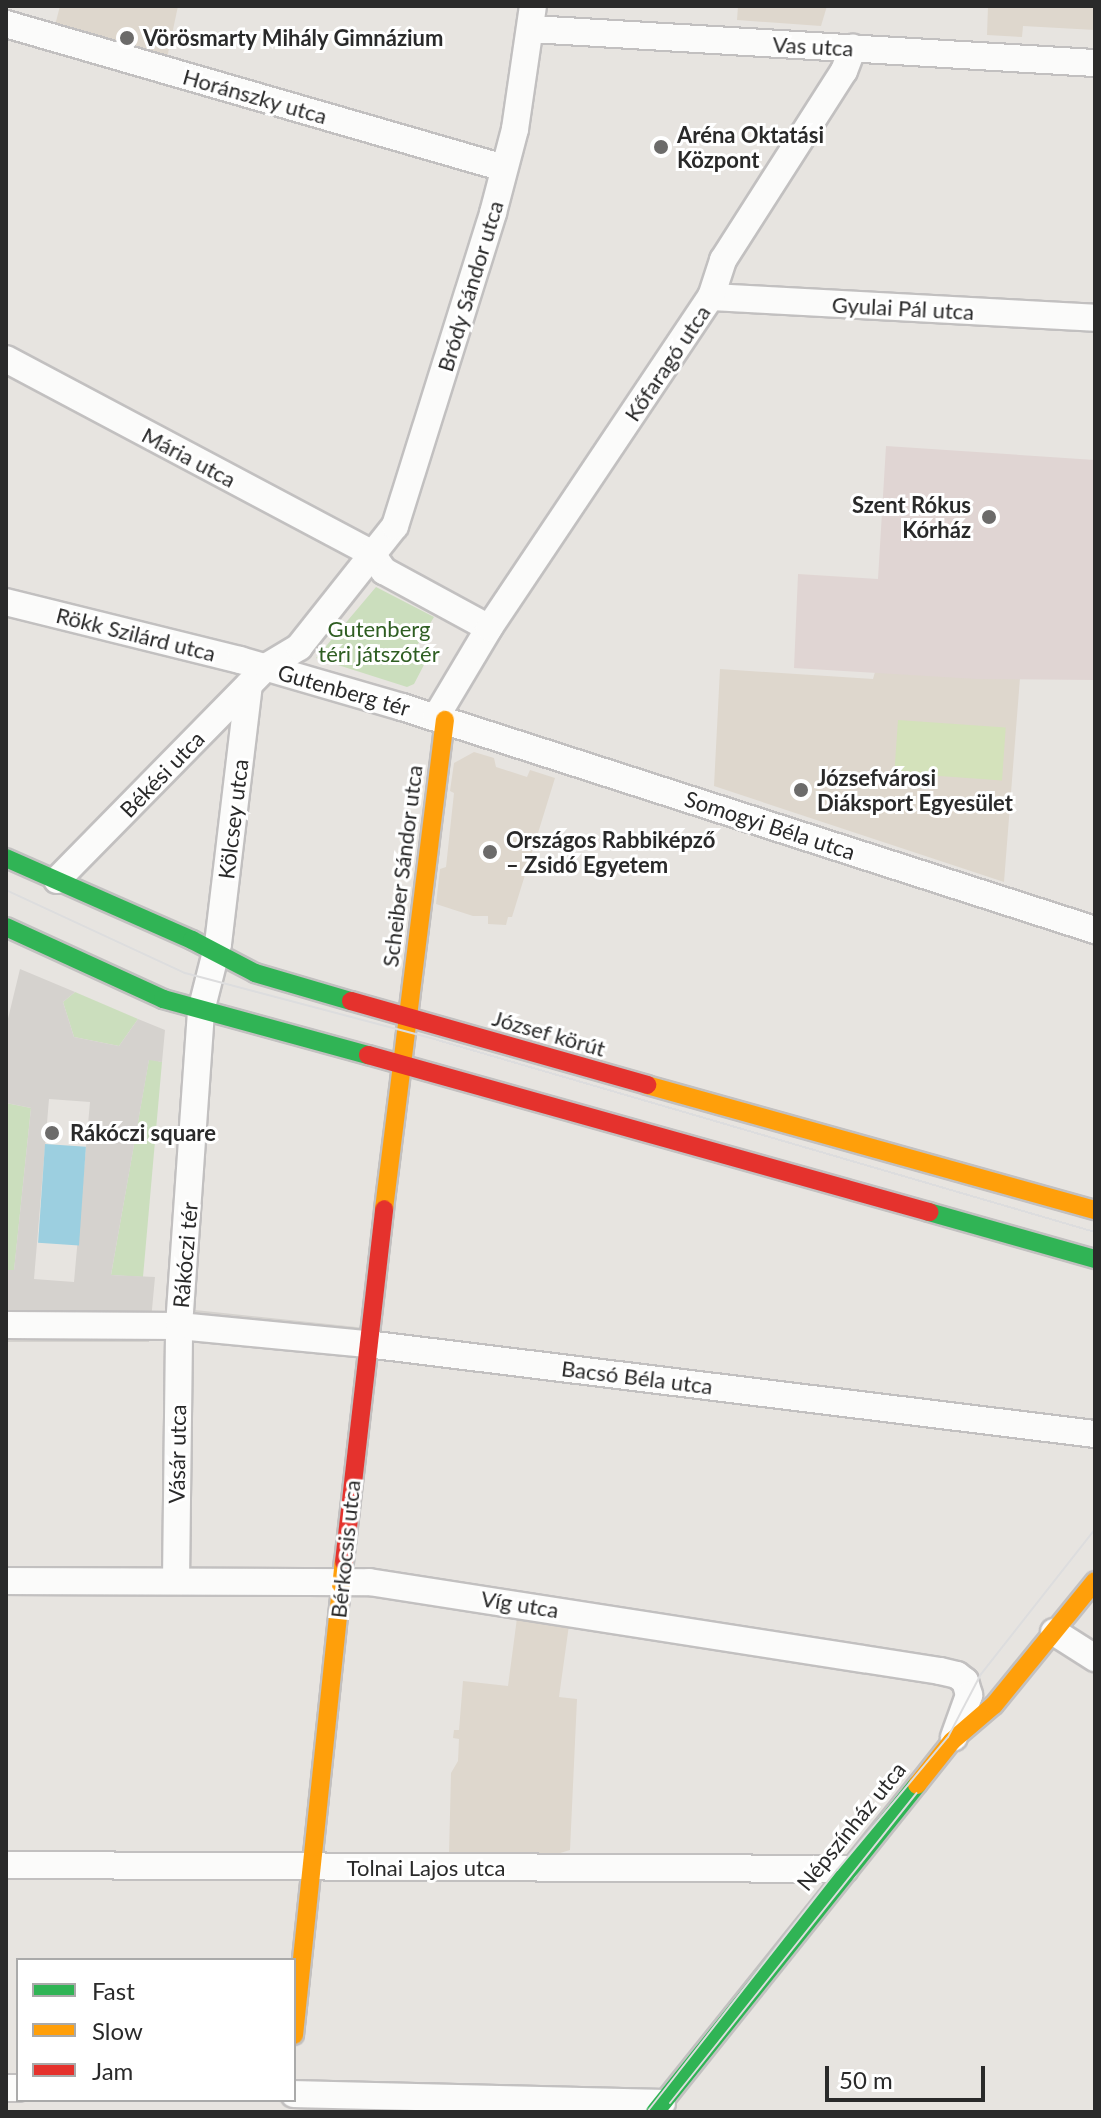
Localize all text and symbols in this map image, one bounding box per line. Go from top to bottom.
place label: Vörösmarty Mihály Gimnázium [143,25,445,51]
marker: Vörösmarty Mihály Gimnázium [118,29,136,47]
street label: Vas utca [772,31,854,61]
street label: Horánszky utca [180,63,330,129]
place label: Aréna Oktatási Központ [677,121,824,172]
marker: Aréna Oktatási Központ [652,138,670,156]
street label: Bródy Sándor utca [431,197,509,375]
street label: Gyulai Pál utca [831,291,975,325]
street label: Kőfaragó utca [619,300,715,426]
street label: Mária utca [138,421,240,493]
place label: Szent Rókus Kórház [852,491,971,542]
marker: Szent Rókus Kórház [978,506,1000,528]
street label: Rökk Szilárd utca [53,601,219,667]
park label: Gutenberg téri játszótér [318,615,440,666]
street label: Gutenberg tér [275,659,413,721]
street label: Békési utca [114,725,210,823]
street label: Kölcsey utca [213,757,253,881]
street label: Scheiber Sándor utca [376,763,428,969]
place label: Józsefvárosi Diáksport Egyesület [817,764,1013,816]
marker: Józsefvárosi Diáksport Egyesület [792,781,810,799]
street label: Somogyi Béla utca [682,785,858,865]
place label: Országos Rabbiképző – Zsidó Egyetem [506,826,715,878]
marker: Országos Rabbiképző – Zsidó Egyetem [481,843,499,861]
street label: József körút [489,1004,609,1062]
place label: Rákóczi square [70,1120,216,1146]
marker: Rákóczi square [41,1122,63,1144]
street label: Rákóczi tér [167,1201,203,1309]
street label: Bacsó Béla utca [560,1355,714,1399]
street label: Vásár utca [163,1404,191,1504]
street label: Bérkocsis utca [325,1479,365,1619]
street label: Víg utca [479,1585,561,1623]
street label: Népszínház utca [791,1756,911,1896]
street label: Tolnai Lajos utca [347,1855,505,1881]
legend [16,1958,296,2102]
text: Fast [92,1976,135,2005]
text: Slow [92,2016,143,2045]
scale bar [829,2050,989,2100]
text: Jam [92,2056,133,2085]
text: 50 m [839,2065,893,2094]

